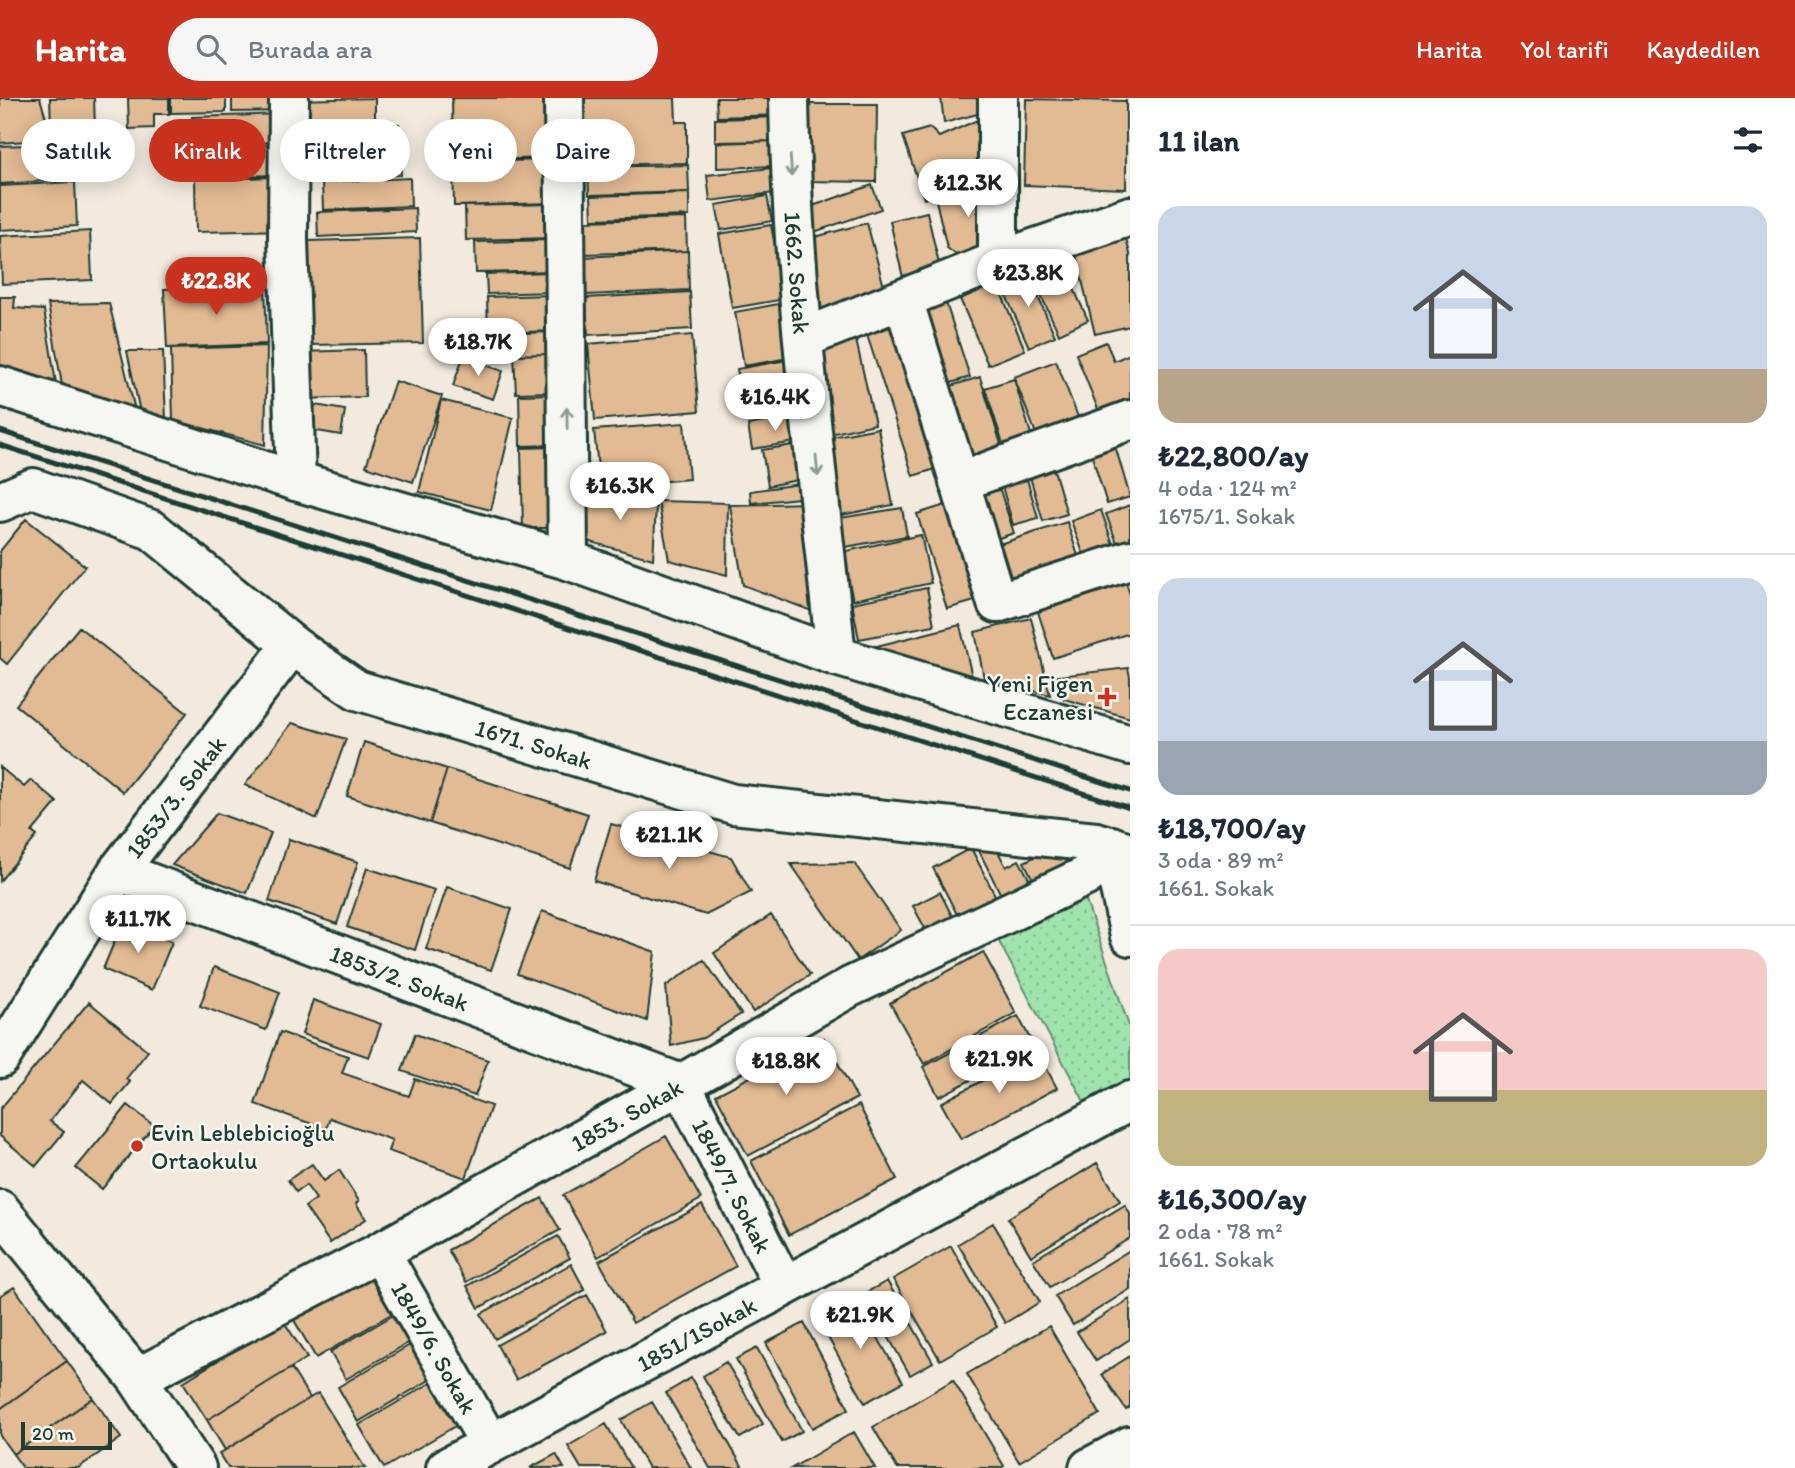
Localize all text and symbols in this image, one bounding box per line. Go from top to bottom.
search box [168,18,658,81]
text: Harita [35,30,126,69]
icon: search [192,30,230,68]
text: Burada ara [248,33,372,65]
text: Harita [1416,35,1482,64]
text: Yol tarifi [1520,35,1609,64]
text: Kaydedilen [1647,35,1760,64]
chip: Satılık [21,119,135,182]
chip: Kiralık [149,119,266,182]
chip: Filtreler [280,119,410,182]
chip: Yeni [424,119,517,182]
chip: Daire [531,119,635,182]
icon: filters [1729,121,1767,159]
text: 11 ilan [1158,122,1240,159]
one-way arrow [785,154,798,177]
pin: ₺12.3K [911,159,1025,219]
text: ₺12.3K [934,168,1002,196]
street label: 1662. Sokak [779,211,817,335]
pin: ₺23.8K [971,250,1085,309]
icon: home [1400,251,1526,377]
pin: ₺22.8K [159,258,273,317]
text: ₺23.8K [993,258,1063,286]
text: ₺22.8K [181,266,251,294]
pin: ₺18.7K [421,318,535,378]
text: ₺18.7K [444,327,512,355]
pin: ₺16.4K [718,374,832,433]
text: ₺16.4K [740,382,810,410]
one-way arrow [560,407,574,430]
text: ₺22,800/ay [1158,437,1308,474]
one-way arrow [811,454,824,477]
pin: ₺16.3K [563,462,677,522]
text: ₺16.3K [586,471,654,499]
text: 4 oda · 124 m² [1158,474,1297,502]
text: 1675/1. Sokak [1158,502,1295,530]
icon: home [1400,623,1526,749]
place label: Yeni Figen Eczanesi [987,669,1093,726]
marker: Yeni Figen Eczanesi [1099,689,1115,705]
street label: 1671. Sokak [472,712,596,775]
street label: 1853/3. Sokak [119,730,232,864]
text: ₺18,700/ay [1158,809,1306,846]
pin: ₺21.1K [612,812,726,871]
text: ₺21.1K [636,820,702,848]
text: 3 oda · 89 m² [1158,846,1284,874]
text: 1661. Sokak [1158,874,1274,902]
pin: ₺11.7K [81,896,195,955]
text: ₺11.7K [105,904,171,932]
street label: 1853/2. Sokak [326,938,473,1017]
icon: home [1400,994,1526,1120]
pin: ₺21.9K [942,1035,1056,1095]
pin: ₺18.8K [729,1038,843,1097]
text: ₺21.9K [965,1044,1033,1072]
text: ₺18.8K [752,1046,820,1074]
street label: 1853. Sokak [565,1072,688,1157]
street label: 1849/7. Sokak [686,1114,779,1258]
place label: Evin Leblebicioğlu Ortaokulu [151,1118,334,1175]
marker: Evin Leblebicioğlu Ortaokulu [129,1138,145,1154]
text: ₺16,300/ay [1158,1180,1306,1217]
text: 2 oda · 78 m² [1158,1217,1283,1245]
text: 1661. Sokak [1158,1245,1274,1273]
street label: 1849/6. Sokak [385,1276,484,1419]
street label: 1851/1Sokak [631,1290,761,1378]
pin: ₺21.9K [803,1292,917,1351]
text: ₺21.9K [826,1300,894,1328]
scale bar [21,1419,112,1451]
text: 20 m [32,1422,74,1445]

